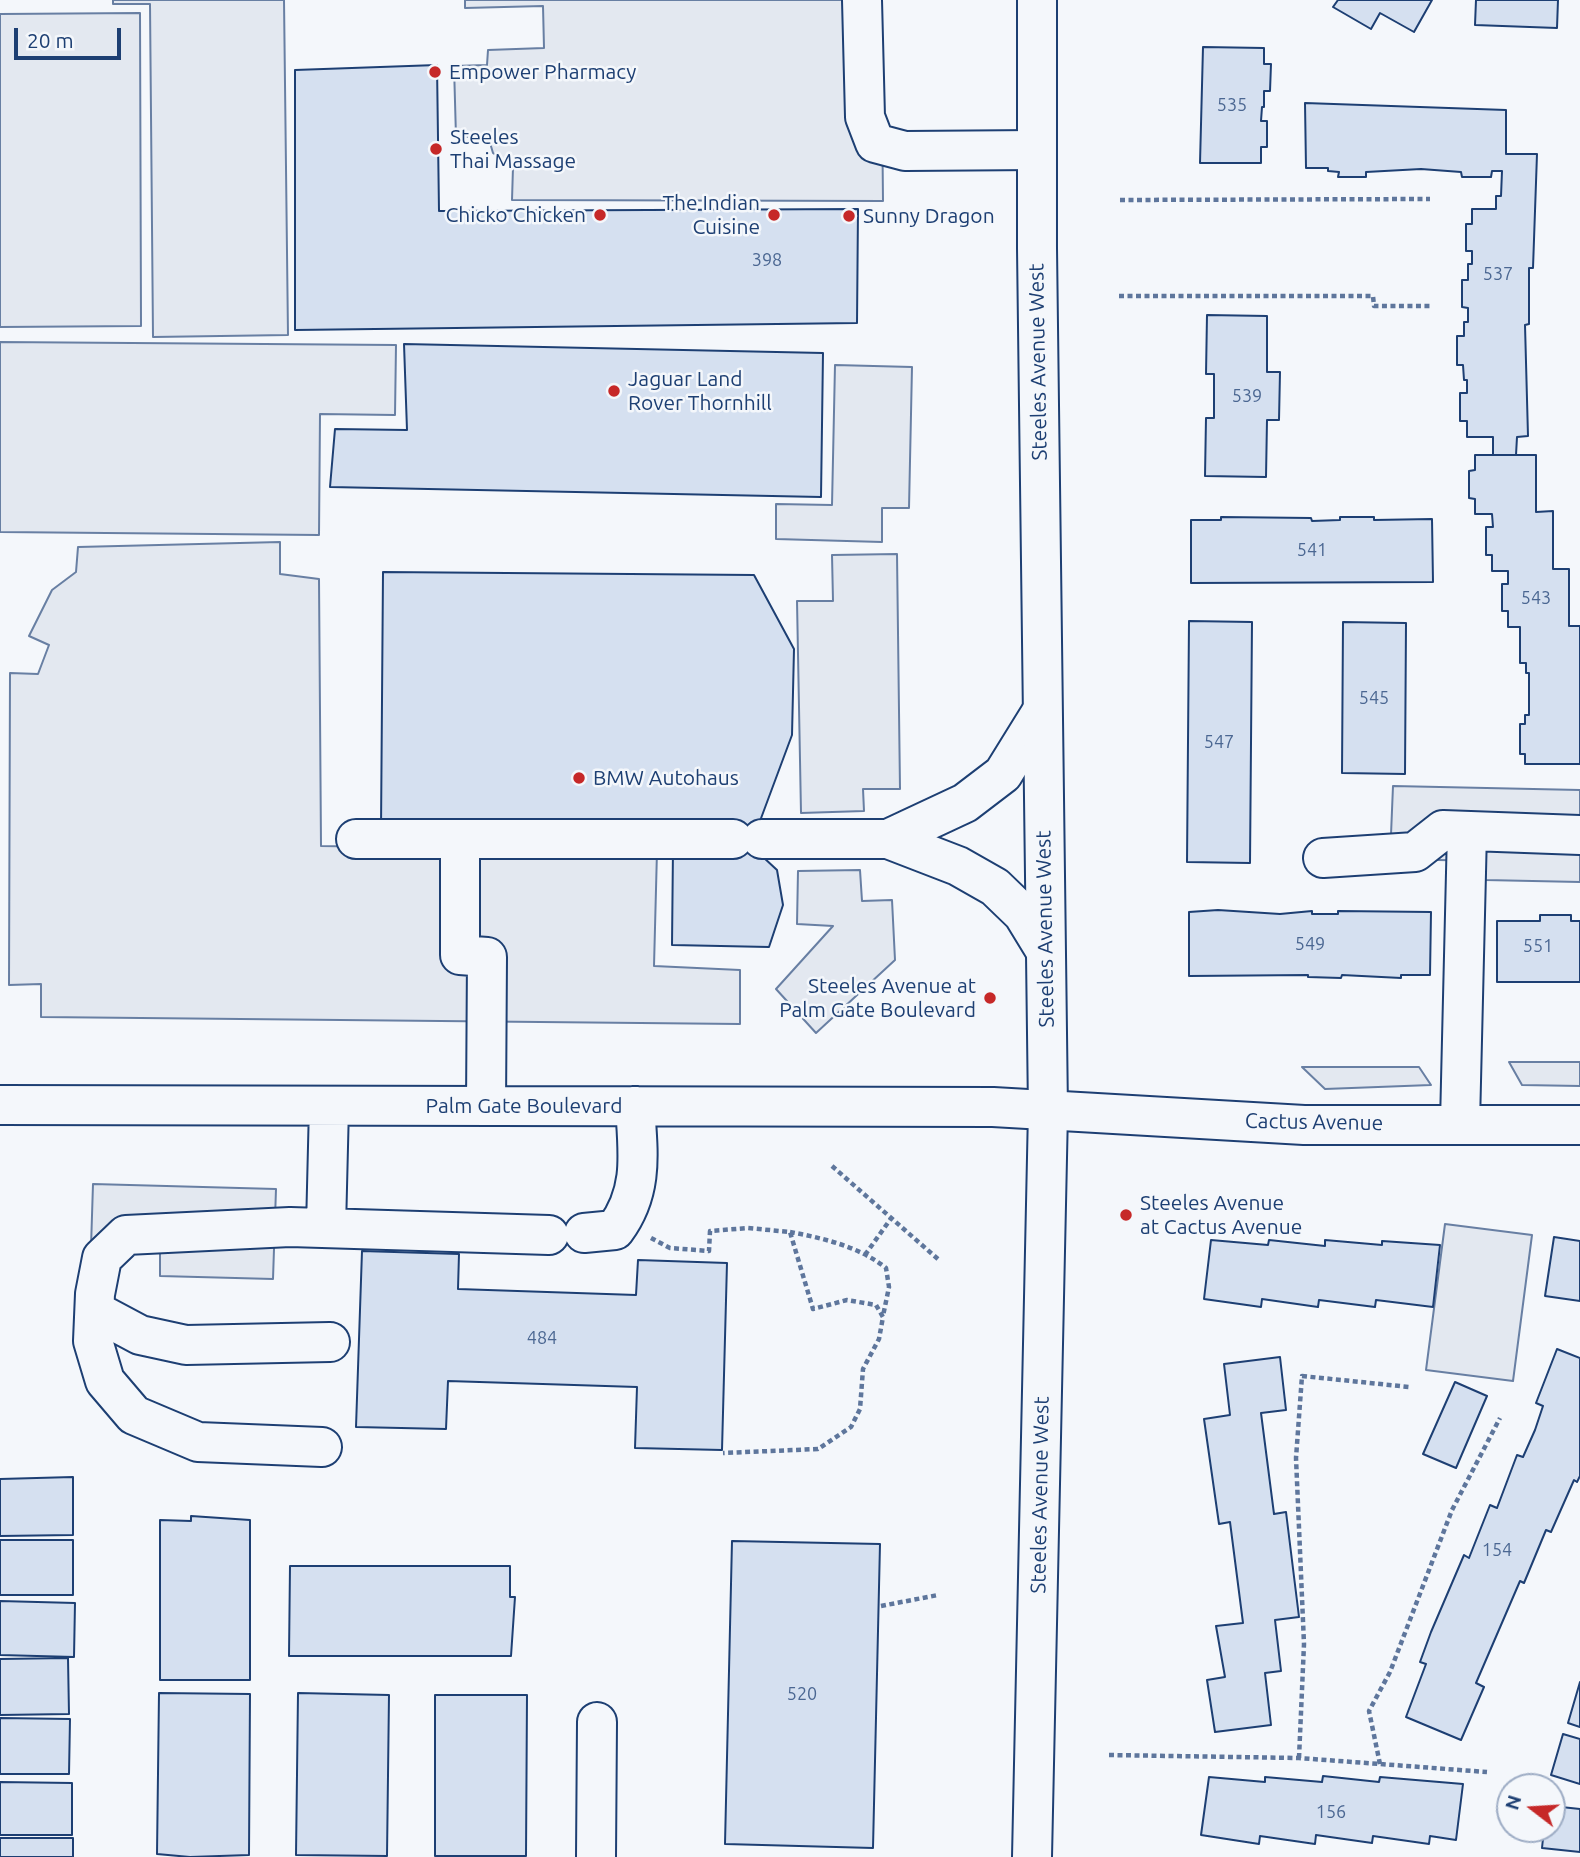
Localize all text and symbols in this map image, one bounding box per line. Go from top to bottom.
scale bar [18,14,124,58]
text: 20 m [27,28,74,52]
place label: Empower Pharmacy [449,59,636,85]
marker: Empower Pharmacy [427,64,443,80]
house number: 535 [1217,94,1247,116]
place label: Steeles Thai Massage [450,124,576,174]
marker: Steeles Thai Massage [428,141,444,157]
place label: The Indian Cuisine [662,190,760,240]
place label: Chicko Chicken [445,202,586,228]
place label: Sunny Dragon [863,203,995,229]
marker: Chicko Chicken [592,207,608,223]
marker: The Indian Cuisine [766,207,782,223]
marker: Sunny Dragon [841,208,857,224]
house number: 398 [752,249,782,271]
street label: Steeles Avenue West [1024,263,1052,461]
house number: 537 [1483,263,1513,285]
place label: Jaguar Land Rover Thornhill [628,366,772,416]
marker: Jaguar Land Rover Thornhill [606,383,622,399]
house number: 539 [1232,385,1262,407]
house number: 541 [1297,539,1327,561]
house number: 543 [1521,587,1551,609]
house number: 545 [1359,687,1389,709]
house number: 547 [1204,731,1234,753]
place label: BMW Autohaus [593,765,739,791]
marker: BMW Autohaus [571,770,587,786]
street label: Steeles Avenue West [1031,830,1059,1028]
house number: 549 [1295,933,1325,955]
house number: 551 [1523,935,1553,957]
place label: Steeles Avenue at Palm Gate Boulevard [779,973,976,1023]
marker: Steeles Avenue at Palm Gate Boulevard [982,990,998,1006]
street label: Palm Gate Boulevard [426,1093,622,1119]
street label: Cactus Avenue [1245,1108,1383,1136]
place label: Steeles Avenue at Cactus Avenue [1140,1190,1302,1240]
marker: Steeles Avenue at Cactus Avenue [1118,1207,1134,1223]
house number: 484 [527,1327,557,1349]
street label: Steeles Avenue West [1026,1396,1054,1594]
house number: 154 [1482,1539,1512,1561]
house number: 520 [787,1683,817,1705]
north arrow [1496,1773,1566,1843]
text: N [1500,1792,1525,1812]
house number: 156 [1316,1801,1346,1823]

